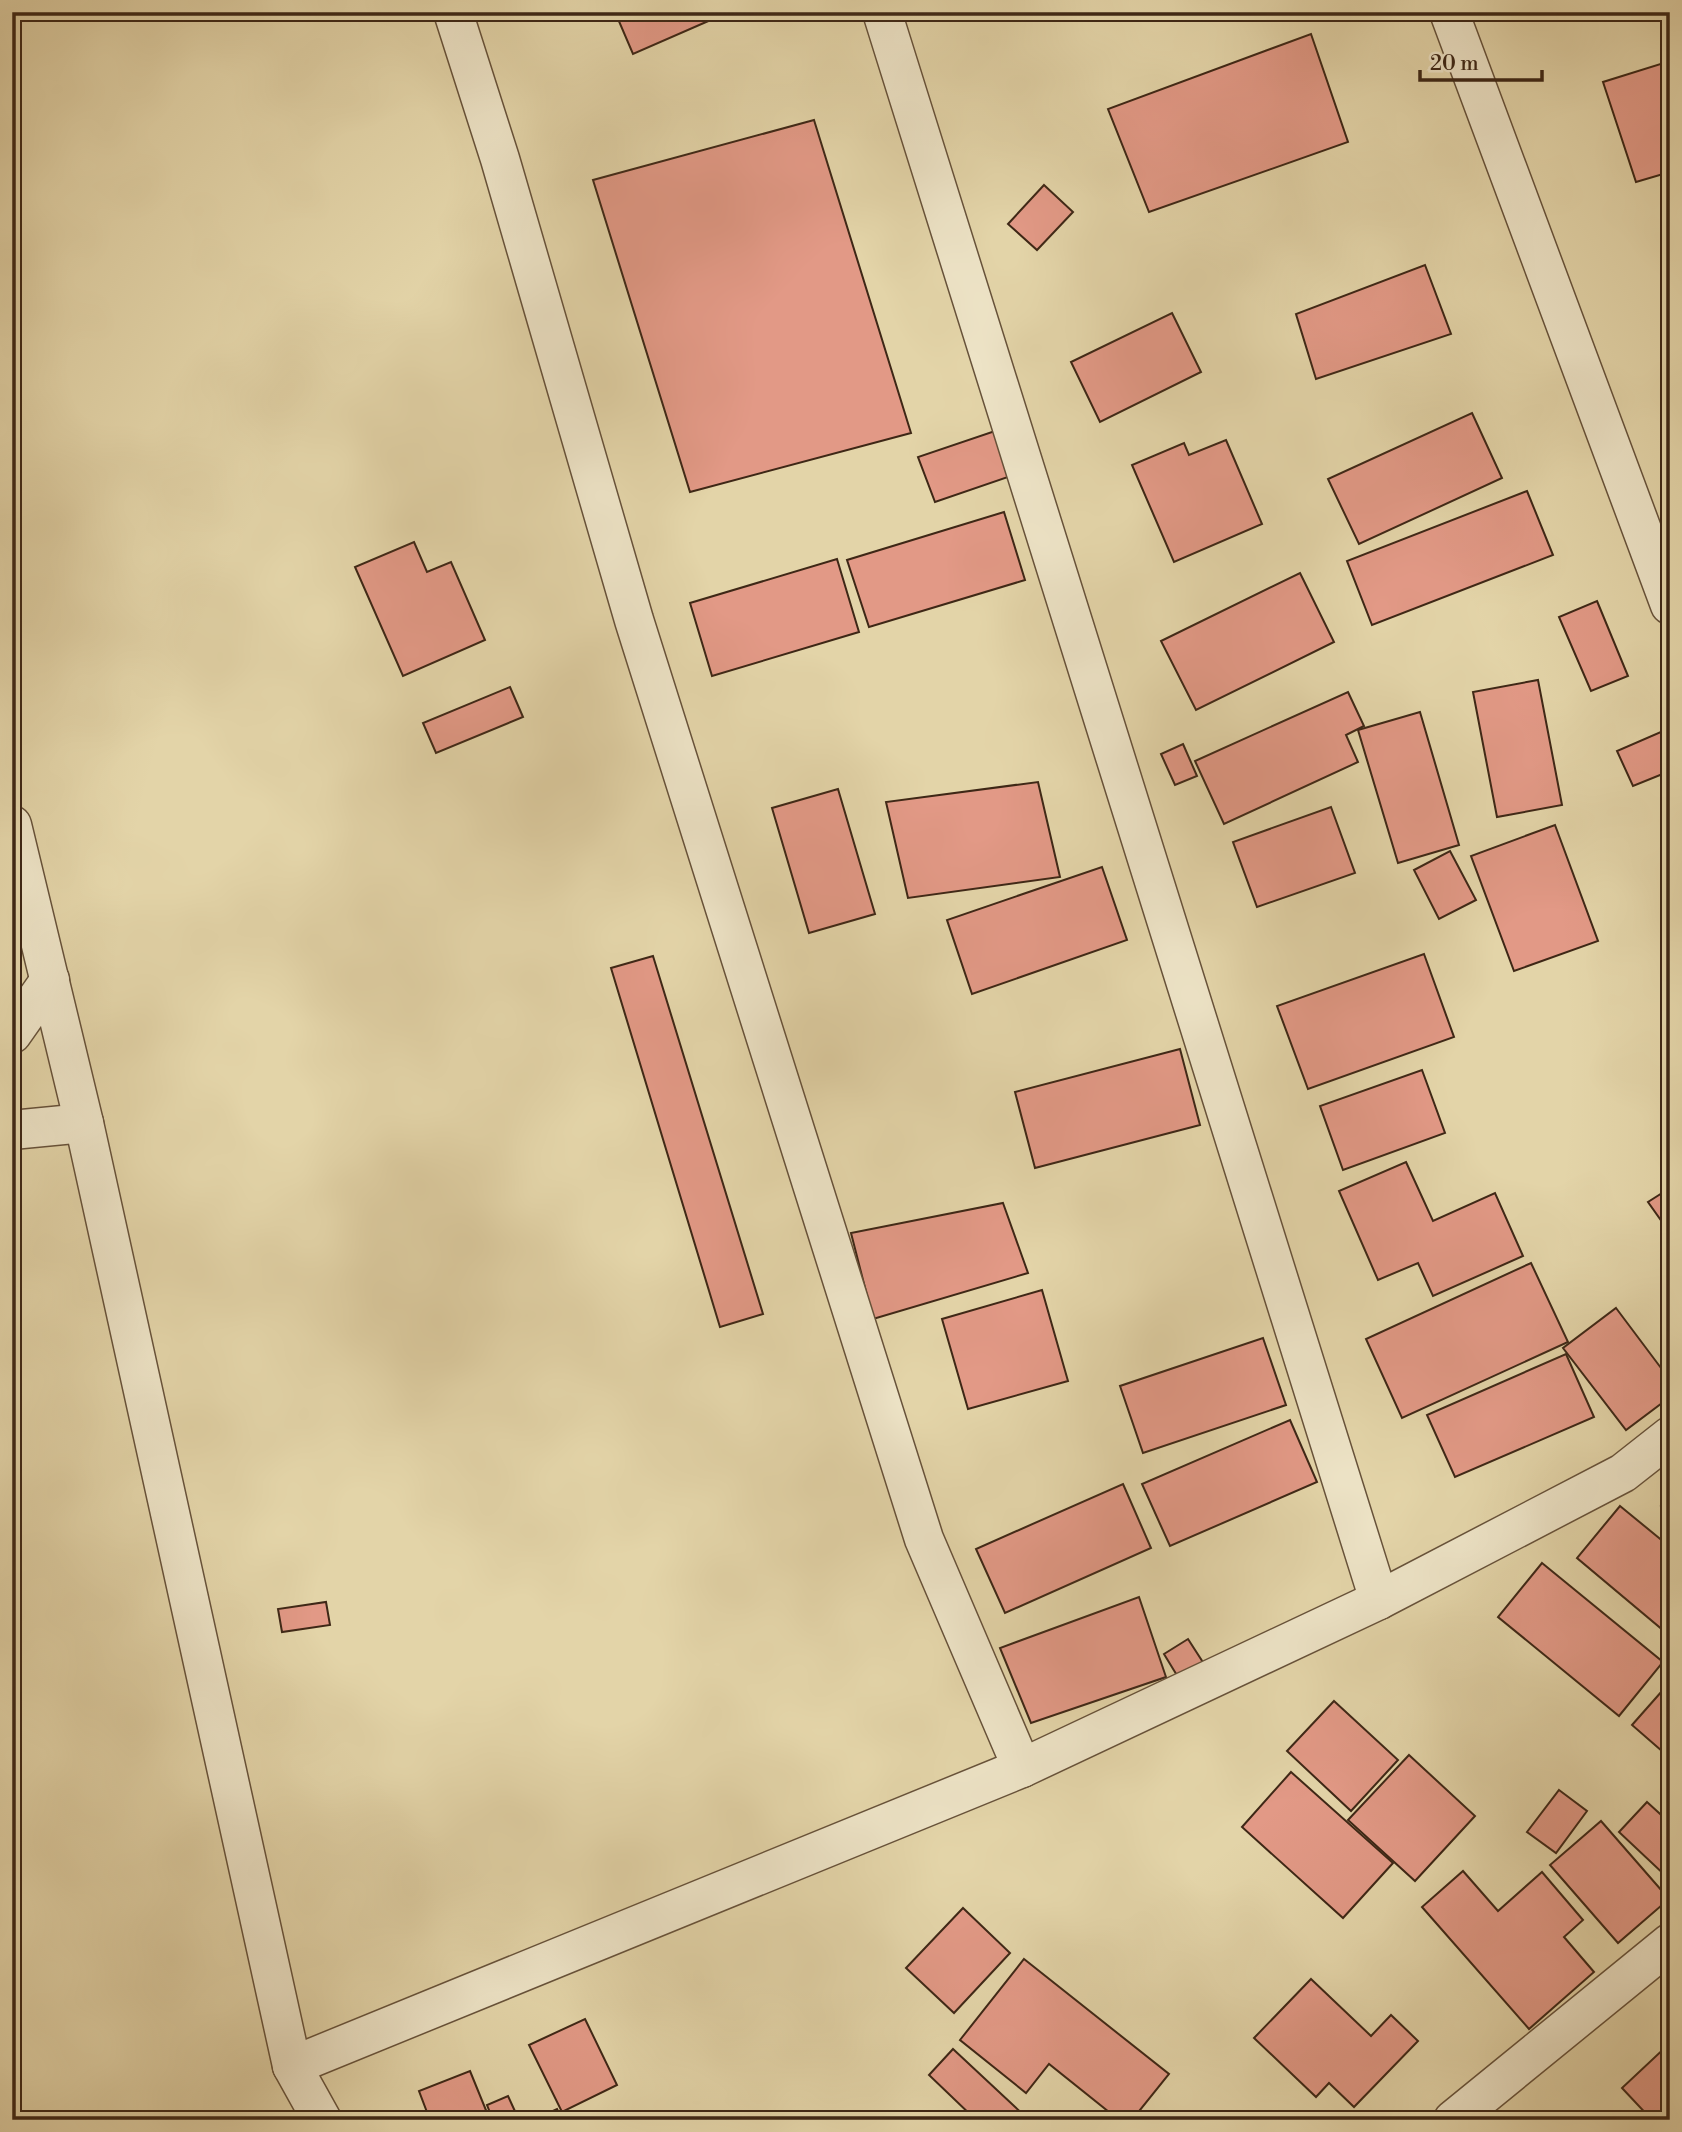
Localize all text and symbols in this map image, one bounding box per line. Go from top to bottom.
scale bar [1420,38,1542,82]
text: 20 m [1430,51,1479,77]

